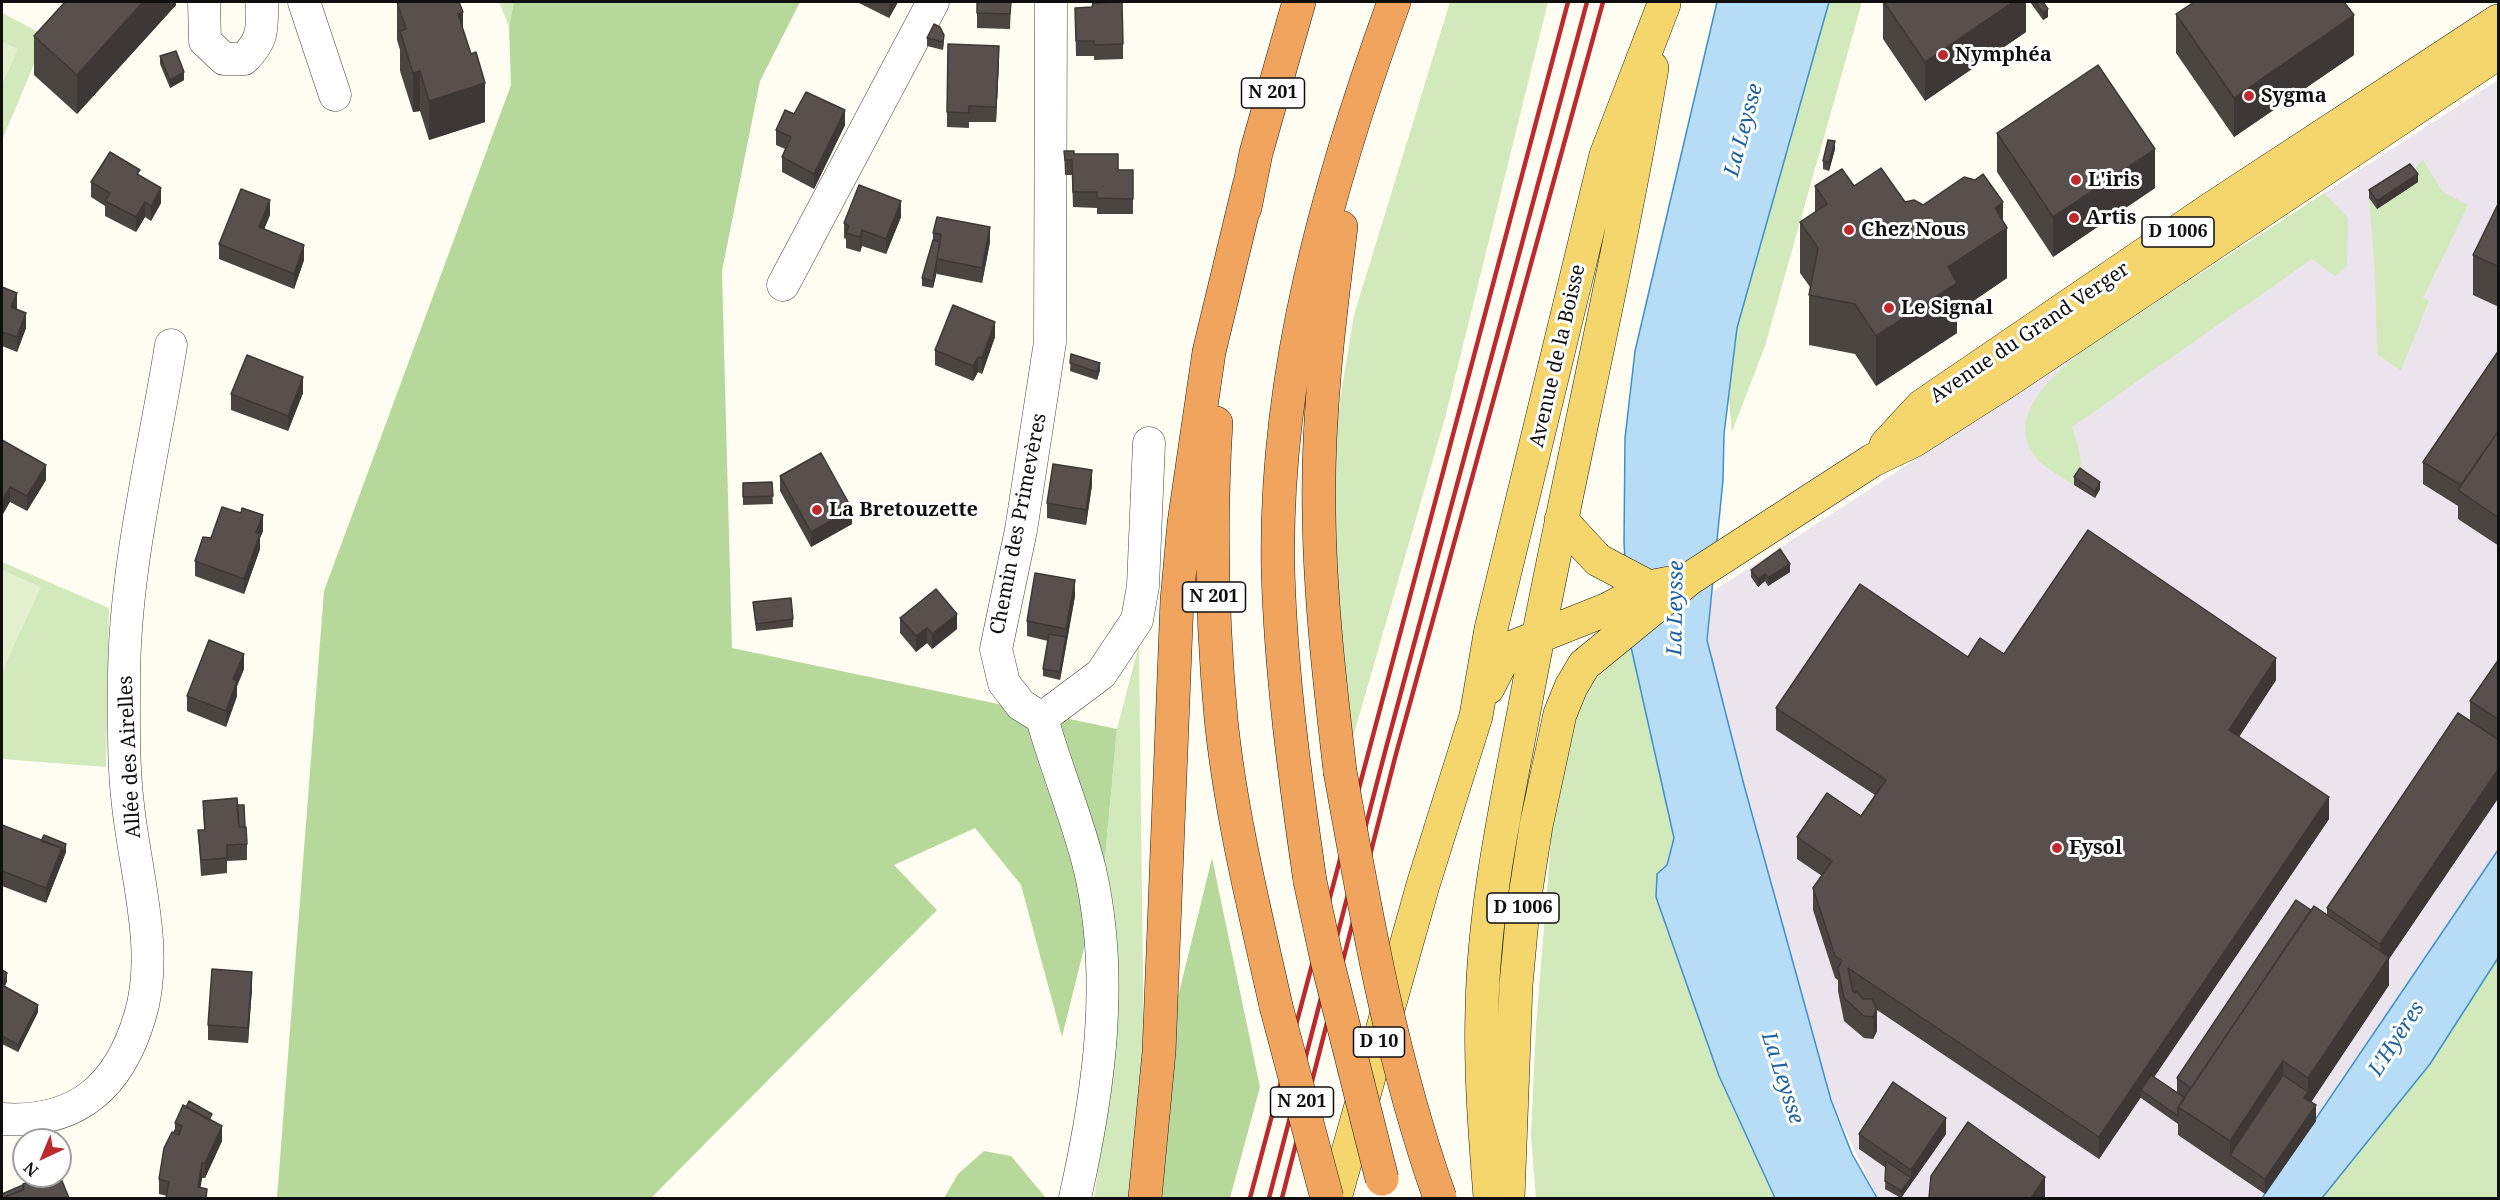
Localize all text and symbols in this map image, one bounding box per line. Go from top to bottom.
place label: Nymphéa [1955,43,2052,67]
marker: Nymphéa [1936,48,1950,62]
road number: N 201 [1242,78,1304,108]
water label: La Leysse [1720,81,1768,179]
place label: Sygma [2261,84,2327,108]
marker: Sygma [2242,89,2256,103]
place label: L'iris [2088,168,2140,192]
marker: L'iris [2069,173,2083,187]
place label: Artis [2086,206,2136,230]
marker: Artis [2067,211,2081,225]
road number: D 1006 [2142,217,2214,247]
place label: Chez Nous [1861,218,1966,242]
marker: Chez Nous [1842,223,1856,237]
street label: Avenue du Grand Verger [1926,257,2134,409]
street label: Avenue de la Boisse [1525,262,1591,450]
place label: Le Signal [1901,296,1993,320]
marker: Le Signal [1882,301,1896,315]
street label: Chemin des Primevères [986,411,1052,637]
place label: La Bretouzette [829,498,978,522]
marker: La Bretouzette [810,503,824,517]
water label: La Leysse [1663,560,1689,656]
road number: N 201 [1182,582,1246,612]
street label: Allée des Airelles [114,675,146,839]
place label: Fysol [2069,836,2122,860]
marker: Fysol [2050,841,2064,855]
road number: D 1006 [1487,893,1559,923]
water label: L'Hyères [2364,997,2430,1081]
road number: D 10 [1354,1027,1404,1057]
water label: La Leysse [1755,1029,1809,1127]
road number: N 201 [1270,1087,1334,1117]
north arrow [12,1128,72,1188]
text: N [19,1157,43,1182]

